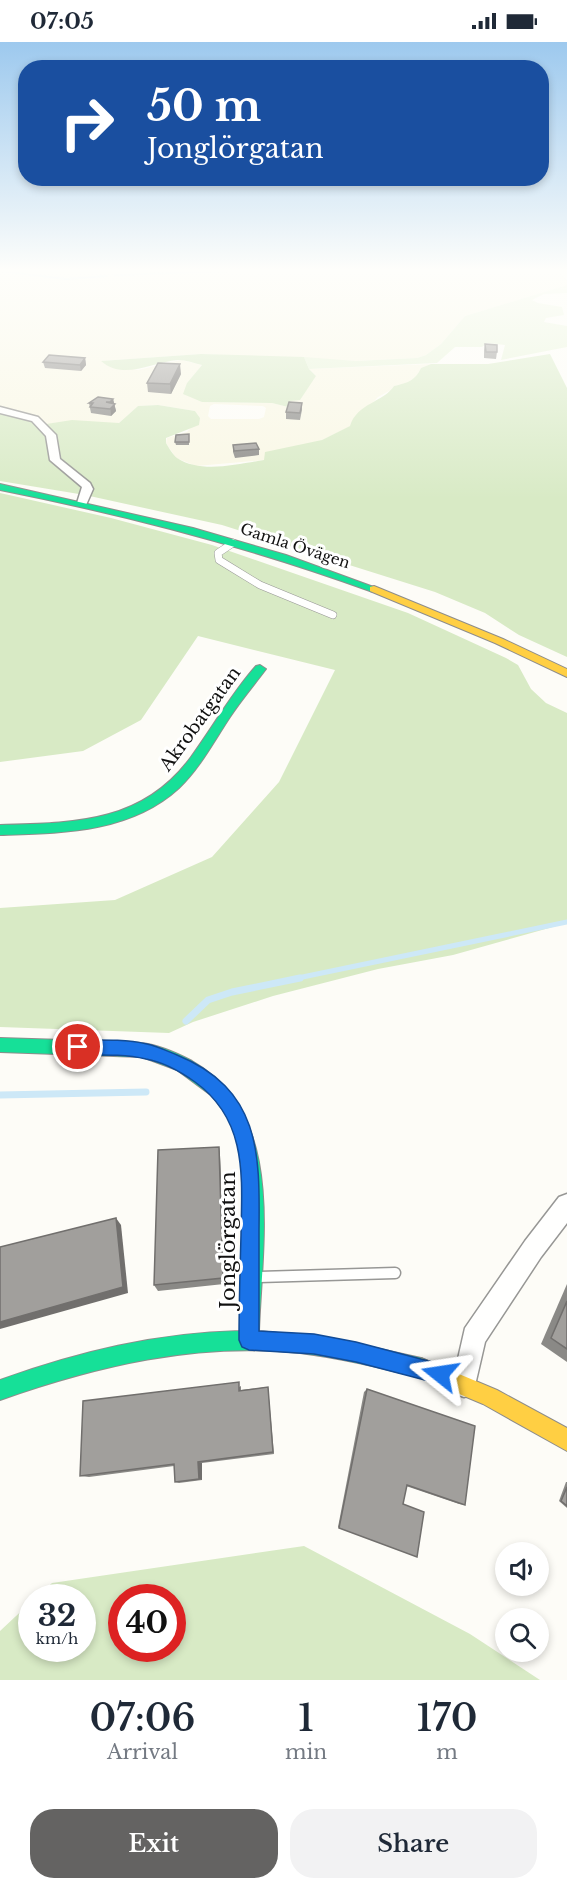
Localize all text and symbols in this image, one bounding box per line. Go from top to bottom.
text: 07:05 [30,8,94,35]
text: 50 m [147,80,261,132]
icon: right [48,84,126,162]
text: Jonglörgatan [147,132,324,165]
street label: Gamla Övägen [238,519,352,572]
street label: Akrobatgatan [154,663,245,776]
pin [52,1021,103,1072]
icon: arrive [61,1030,94,1063]
street label: Jonglörgatan [215,1171,241,1312]
position arrow [408,1342,472,1406]
map controls [495,1542,549,1662]
button: sound [495,1542,549,1596]
speed limit sign: 40 [108,1584,186,1662]
text: 32 [38,1597,76,1634]
button: search [495,1608,549,1662]
text: km/h [36,1629,78,1648]
text: 07:06 [90,1696,195,1741]
text: 1 [298,1696,314,1741]
text: 170 [417,1696,478,1741]
text: Arrival [107,1740,178,1764]
text: min [285,1740,327,1764]
text: m [436,1740,458,1764]
button: Exit [30,1809,278,1878]
button: Share [290,1809,537,1878]

